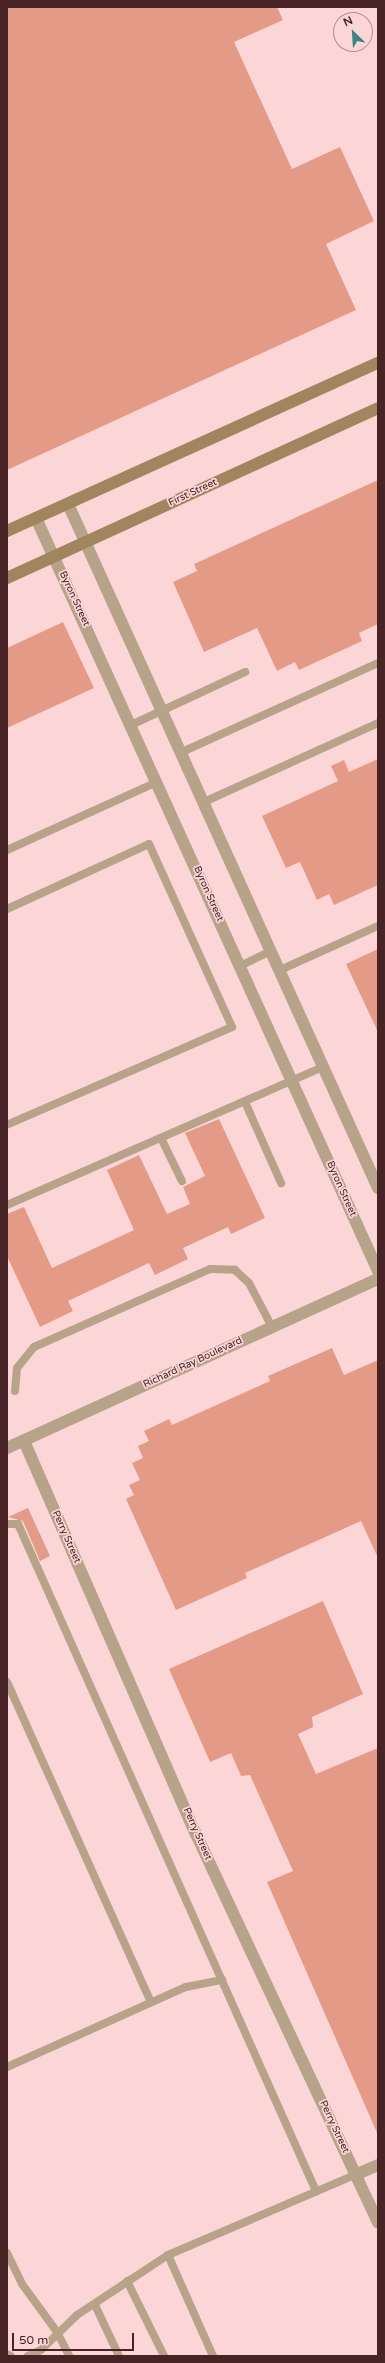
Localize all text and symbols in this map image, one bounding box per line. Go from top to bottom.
north arrow [333,12,373,52]
text: N [341,14,355,29]
street label: First Street [167,477,219,509]
street label: Byron Street [56,570,92,628]
street label: Byron Street [190,865,226,923]
street label: Byron Street [323,1160,359,1218]
street label: Richard Ray Boulevard [142,1335,244,1391]
street label: Perry Street [49,1509,83,1565]
street label: Perry Street [180,1806,214,1862]
street label: Perry Street [317,2099,351,2155]
scale bar [14,2325,136,2351]
text: 50 m [19,2333,48,2347]

